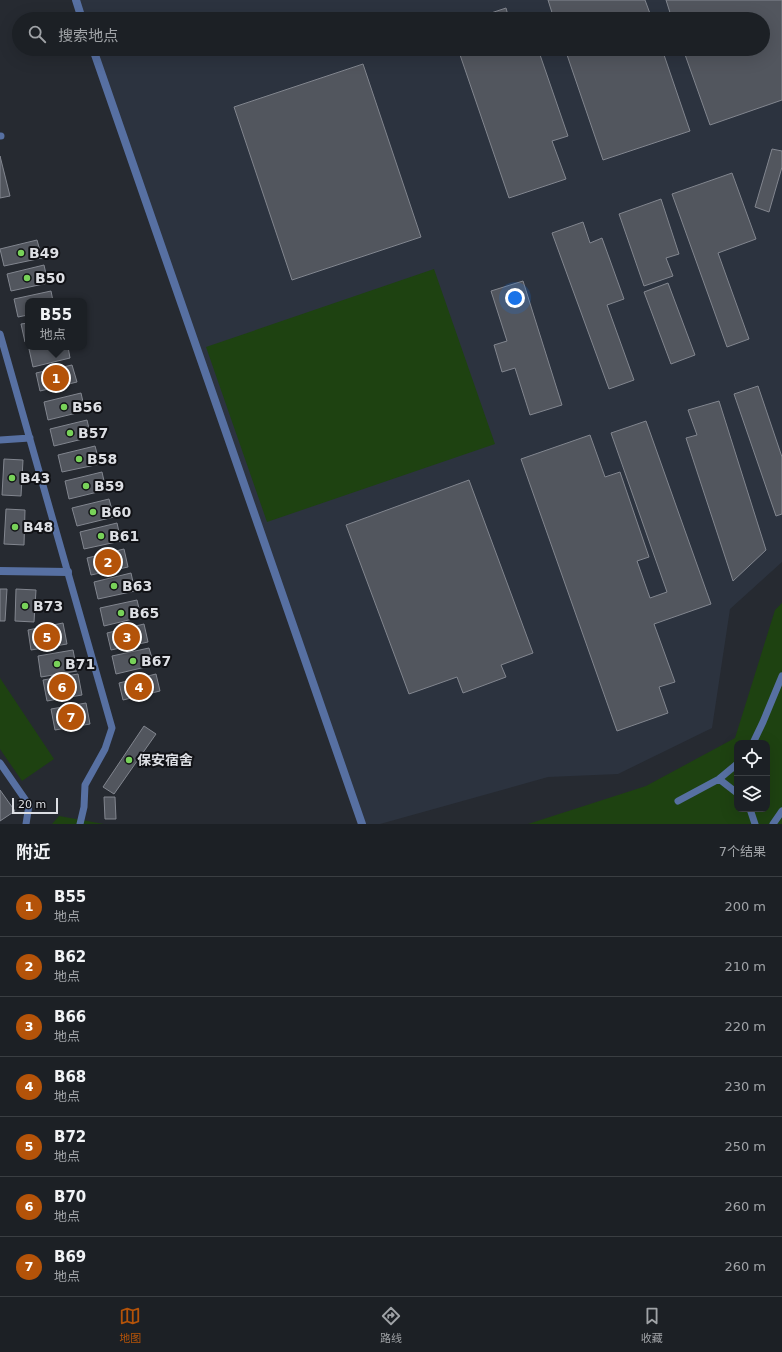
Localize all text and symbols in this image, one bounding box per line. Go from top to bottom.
search box [12,12,770,56]
icon: search [26,23,48,45]
text: 搜索地点 [58,27,118,45]
place label: B49 [29,245,59,261]
marker: B49 [16,248,26,258]
place label: B50 [35,270,65,286]
marker: B50 [22,273,32,283]
your location [505,288,525,308]
popup [25,298,87,350]
text: B55 [40,306,72,324]
text: 地点 [40,327,66,342]
pin: 1 [43,363,69,393]
place label: B56 [72,399,102,415]
marker: B56 [59,402,69,412]
place label: B57 [78,425,108,441]
marker: B57 [65,428,75,438]
place label: B58 [87,451,117,467]
marker: B58 [74,454,84,464]
place label: B43 [20,470,50,486]
marker: B43 [7,473,17,483]
place label: B59 [94,478,124,494]
marker: B59 [81,481,91,491]
place label: B60 [101,504,131,520]
marker: B60 [88,507,98,517]
place label: B48 [23,519,53,535]
marker: B48 [10,522,20,532]
place label: B61 [109,528,139,544]
marker: B61 [96,531,106,541]
pin: 2 [95,547,121,577]
place label: B63 [122,578,152,594]
marker: B63 [109,581,119,591]
place label: B73 [33,598,63,614]
marker: B73 [20,601,30,611]
place label: B65 [129,605,159,621]
marker: B65 [116,608,126,618]
pin: 5 [34,622,60,652]
pin: 3 [114,622,140,652]
place label: B67 [141,653,171,669]
place label: B71 [65,656,95,672]
marker: B67 [128,656,138,666]
marker: B71 [52,659,62,669]
pin: 6 [49,672,75,702]
pin: 4 [126,672,152,702]
pin: 7 [58,702,84,732]
map controls [734,740,770,812]
button: locate [734,740,770,776]
place label: 保安宿舍 [137,752,193,768]
marker: 保安宿舍 [124,755,134,765]
button: layers [734,776,770,812]
scale bar [12,796,58,815]
text: 20 m [18,798,46,811]
text: 附近 [16,842,50,862]
text: 7个结果 [719,844,766,859]
text: B55 [54,888,86,906]
text: 1 [24,899,34,914]
text: 200 m [724,899,766,914]
text: 地点 [54,909,80,924]
text: B62 [54,948,86,966]
text: 2 [24,959,34,974]
text: 210 m [724,959,766,974]
text: 地点 [54,969,80,984]
text: B66 [54,1008,86,1026]
text: 3 [24,1019,34,1034]
text: 220 m [724,1019,766,1034]
text: 地点 [54,1029,80,1044]
text: B68 [54,1068,86,1086]
text: 4 [24,1079,34,1094]
text: 230 m [724,1079,766,1094]
text: 地点 [54,1089,80,1104]
text: B72 [54,1128,86,1146]
text: 5 [24,1139,34,1154]
text: 250 m [724,1139,766,1154]
text: 地点 [54,1149,80,1164]
text: B70 [54,1188,86,1206]
text: 6 [24,1199,34,1214]
text: 260 m [724,1199,766,1214]
text: 地点 [54,1209,80,1224]
text: B69 [54,1248,86,1266]
text: 7 [24,1259,34,1274]
text: 260 m [724,1259,766,1274]
text: 地点 [54,1269,80,1284]
tab: 地图 [119,1305,141,1345]
tab: 路线 [380,1305,402,1345]
tab: 收藏 [641,1305,663,1345]

